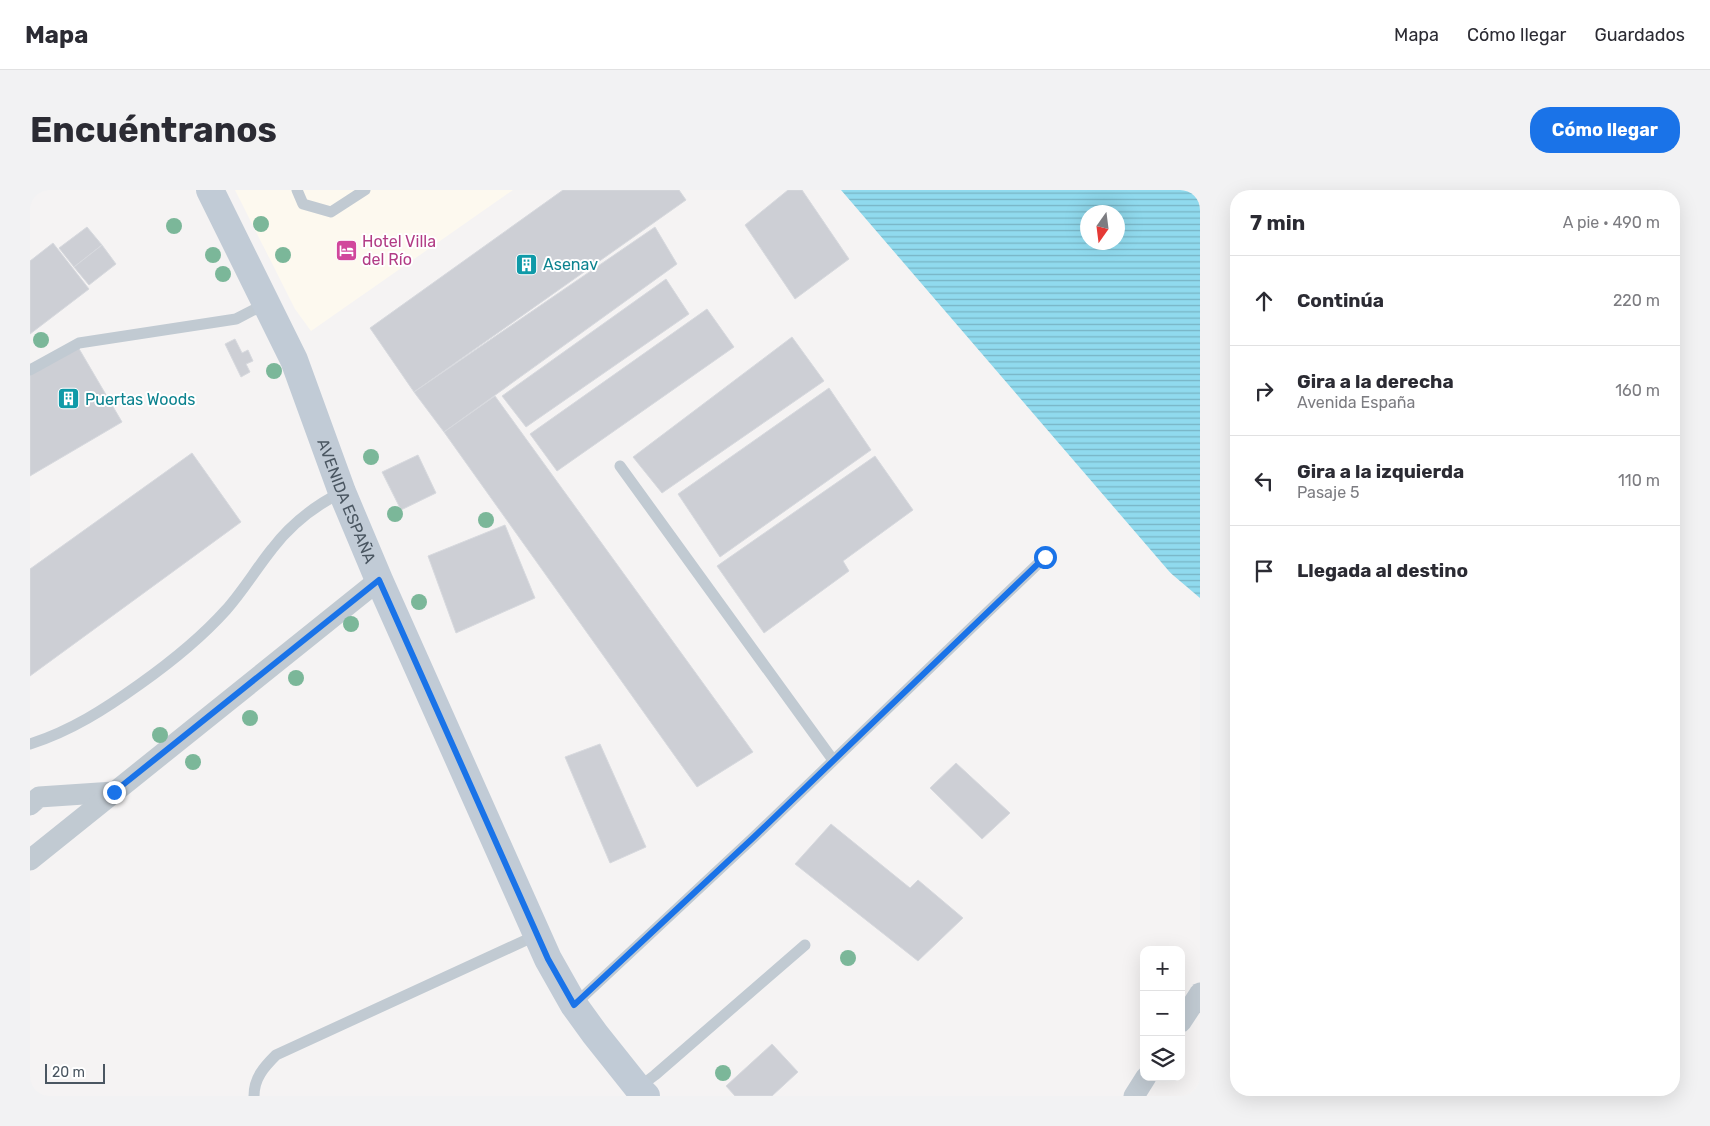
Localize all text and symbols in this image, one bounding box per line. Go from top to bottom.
text: Mapa [25,21,88,49]
text: Mapa [1394,24,1439,46]
text: Cómo llegar [1467,24,1566,46]
text: Guardados [1594,24,1685,46]
button: Cómo llegar [1530,107,1680,153]
text: Encuéntranos [30,109,277,151]
north arrow [1080,205,1125,250]
text: 7 min [1250,210,1305,235]
text: A pie · 490 m [1563,213,1660,232]
place label: Hotel Villa del Río [362,232,436,269]
hotel icon: Hotel Villa del Río [334,238,358,262]
building icon: Asenav [515,252,539,276]
place label: Asenav [543,255,598,274]
icon: ahead [1250,287,1278,315]
text: Continúa [1297,289,1384,312]
text: 220 m [1613,291,1660,310]
text: Gira a la derecha [1297,370,1454,393]
icon: right [1250,377,1278,405]
text: 160 m [1615,381,1660,400]
building icon: Puertas Woods [57,387,81,411]
place label: Puertas Woods [85,390,195,409]
text: Avenida España [1297,393,1415,412]
street label: AVENIDA ESPAÑA [314,436,380,566]
text: Gira a la izquierda [1297,460,1464,483]
icon: left [1250,467,1278,495]
text: 110 m [1618,471,1660,490]
text: Pasaje 5 [1297,483,1360,502]
route start [1034,546,1057,569]
icon: arrive [1250,557,1278,585]
text: Llegada al destino [1297,559,1468,582]
route end [103,781,126,804]
map controls [1140,946,1185,1081]
button: + [1140,946,1185,991]
button: − [1140,991,1185,1036]
button: layers [1140,1036,1185,1081]
scale bar [45,1061,105,1084]
text: 20 m [52,1064,85,1081]

